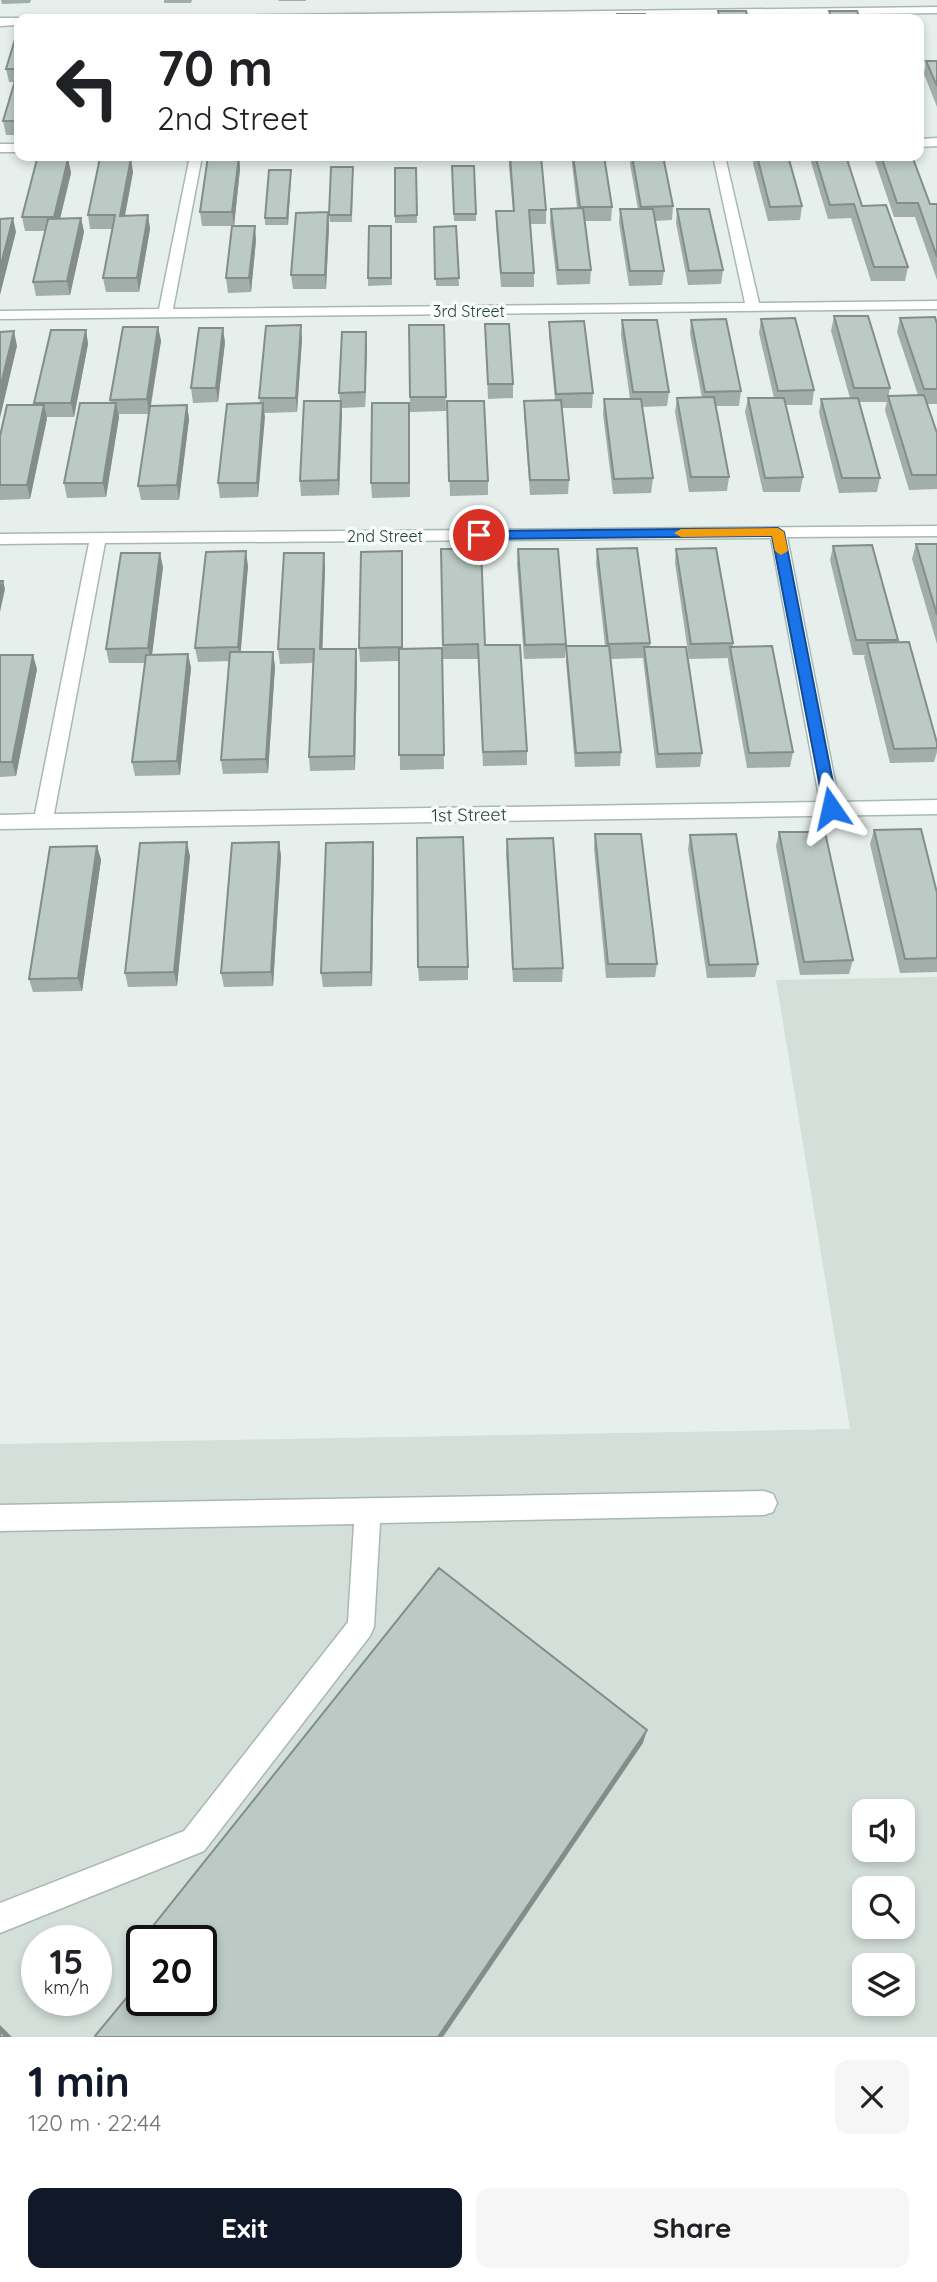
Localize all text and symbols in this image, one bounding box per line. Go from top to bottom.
text: 70 m [157,37,273,98]
icon: left [42,42,133,133]
text: 2nd Street [157,98,309,138]
street label: 3rd Street [433,301,505,321]
pin [449,505,509,565]
icon: arrive [460,516,498,554]
street label: 2nd Street [347,526,423,546]
position arrow [794,771,868,845]
street label: 1st Street [431,802,507,827]
map controls [852,1799,915,2016]
button: sound [852,1799,915,1862]
button: search [852,1876,915,1939]
speed limit sign: 20 [126,1925,217,2016]
text: 15 [50,1939,83,1983]
button: layers [852,1953,915,2016]
text: km/h [44,1976,89,1999]
text: 1 min [28,2055,130,2108]
button: close [835,2060,909,2134]
text: 120 m · 22:44 [28,2108,161,2137]
button: Exit [28,2188,462,2268]
button: Share [476,2188,909,2268]

